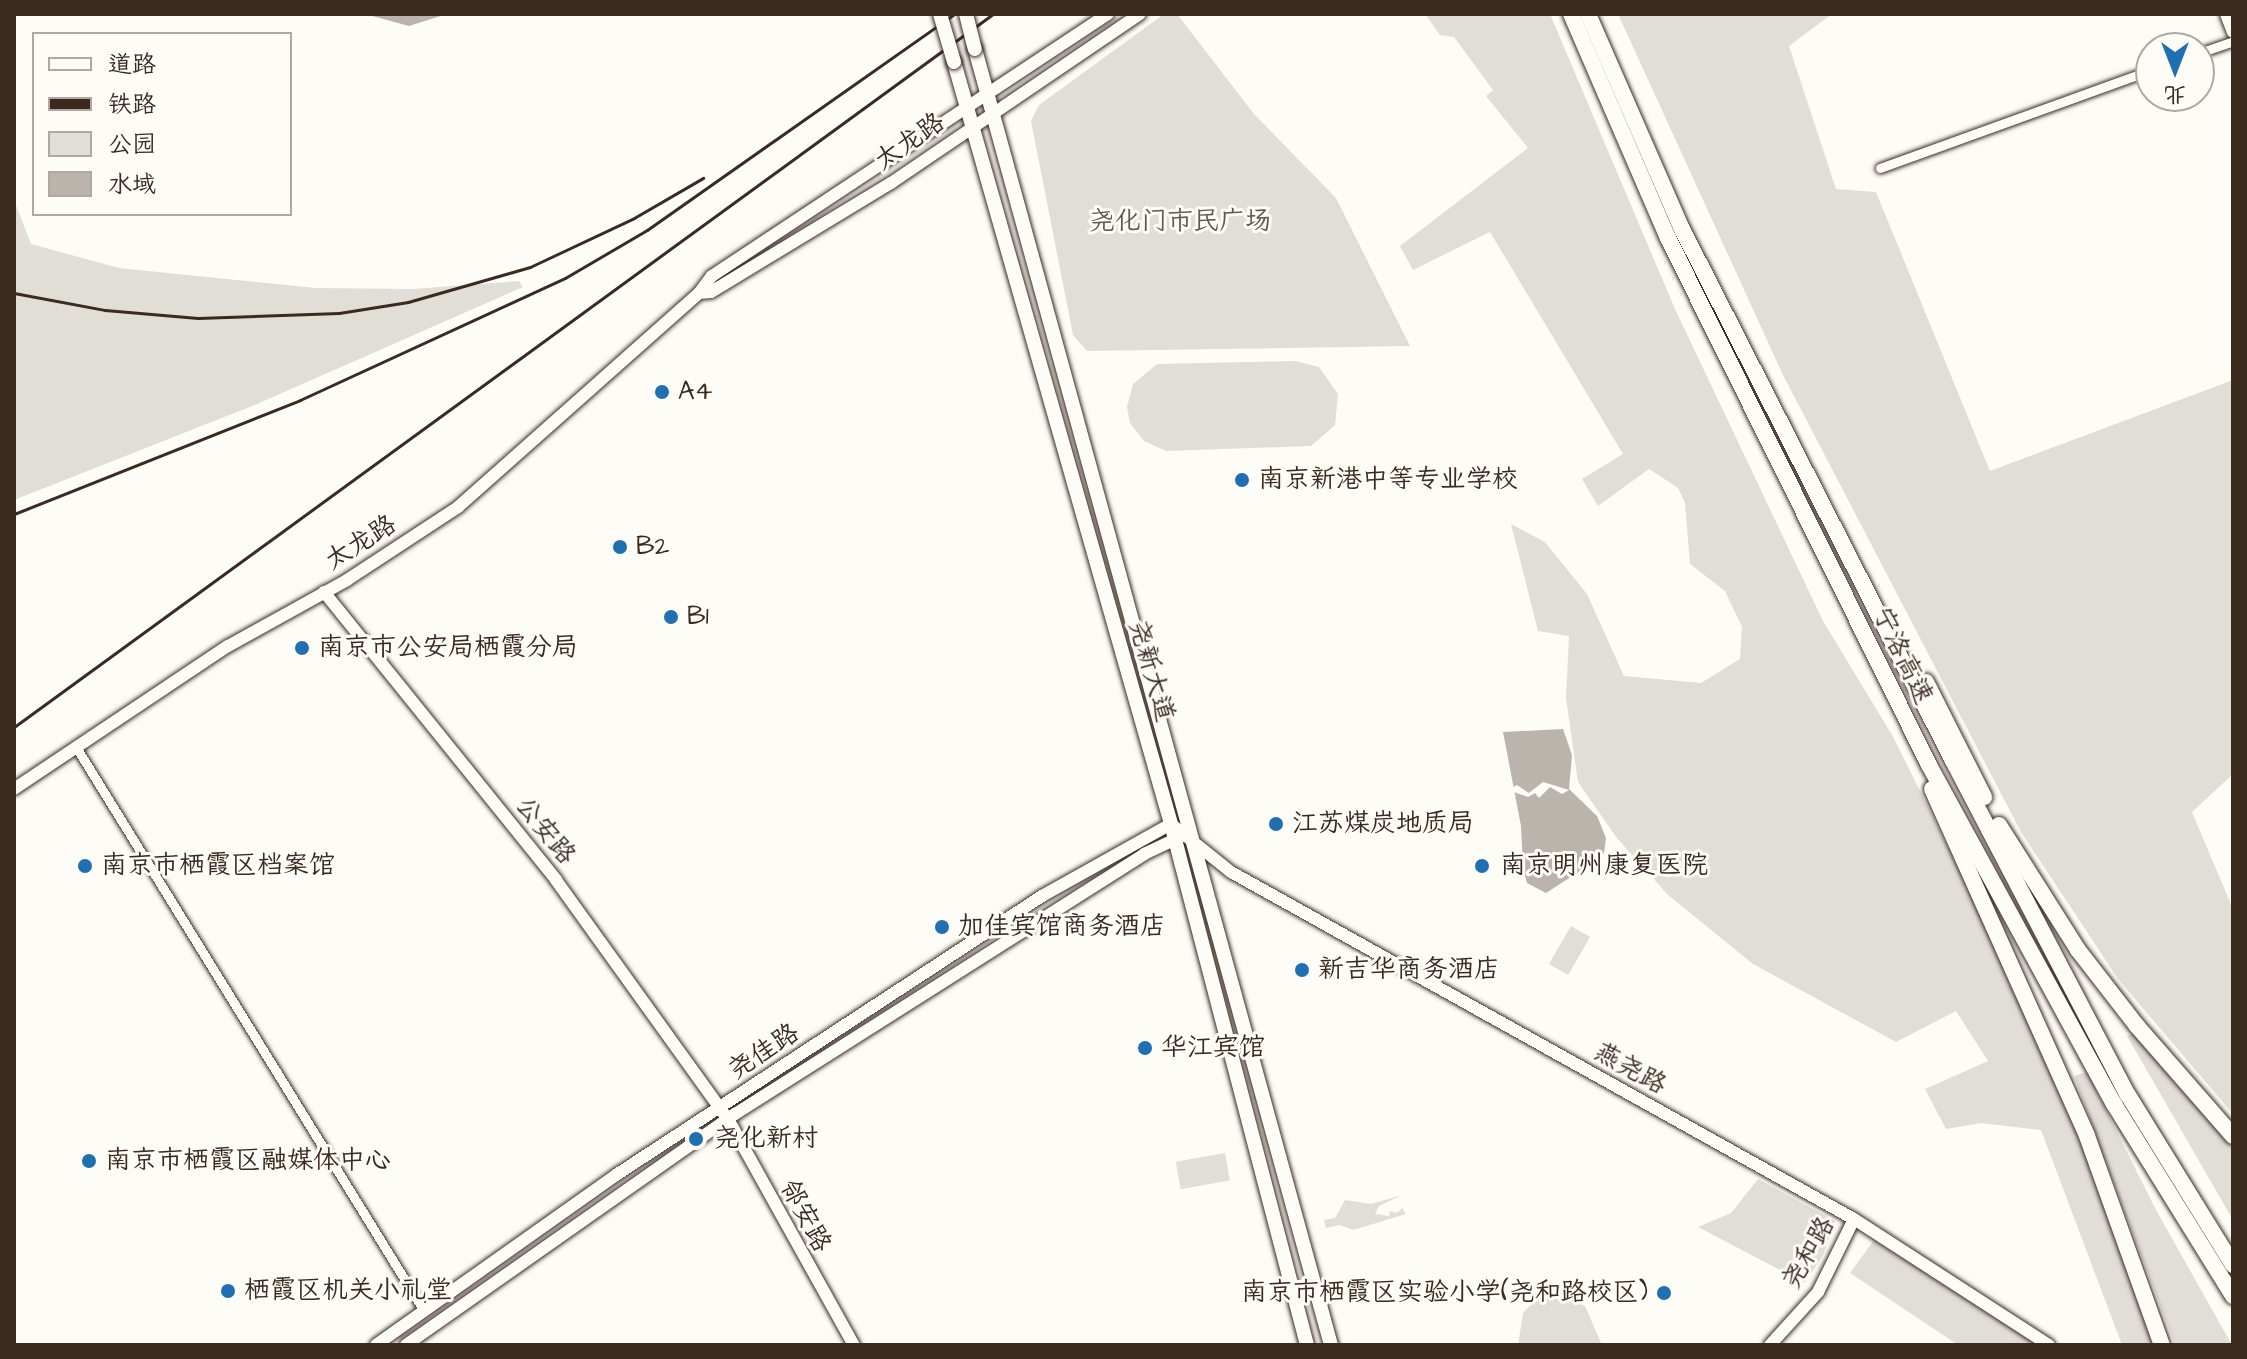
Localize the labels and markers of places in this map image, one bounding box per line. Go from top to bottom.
place label: A4 [678,376,712,408]
marker: A4 [653,383,671,401]
place label: 南京新港中等专业学校 [1258,464,1518,496]
marker: 南京新港中等专业学校 [1233,471,1251,489]
place label: B2 [636,531,669,563]
marker: B2 [611,538,629,556]
place label: B1 [687,601,709,633]
marker: B1 [662,608,680,626]
place label: 南京市公安局栖霞分局 [318,632,578,664]
marker: 南京市公安局栖霞分局 [293,639,311,657]
place label: 江苏煤炭地质局 [1292,808,1474,840]
marker: 江苏煤炭地质局 [1267,815,1285,833]
place label: 南京市栖霞区档案馆 [101,850,335,882]
place label: 南京明州康复医院 [1500,850,1708,882]
marker: 南京明州康复医院 [1471,855,1493,877]
marker: 南京市栖霞区档案馆 [76,857,94,875]
place label: 加佳宾馆商务酒店 [958,911,1166,943]
marker: 加佳宾馆商务酒店 [933,918,951,936]
place label: 新吉华商务酒店 [1318,954,1500,986]
marker: 新吉华商务酒店 [1293,961,1311,979]
place label: 华江宾馆 [1161,1032,1265,1064]
marker: 华江宾馆 [1136,1039,1154,1057]
place label: 尧化新村 [714,1123,818,1155]
marker: 尧化新村 [685,1128,707,1150]
place label: 南京市栖霞区融媒体中心 [105,1145,391,1177]
marker: 南京市栖霞区融媒体中心 [80,1152,98,1170]
place label: 栖霞区机关小礼堂 [244,1275,452,1307]
place label: 南京市栖霞区实验小学(尧和路校区) [1241,1277,1648,1309]
marker: 栖霞区机关小礼堂 [219,1282,237,1300]
marker: 南京市栖霞区实验小学(尧和路校区) [1655,1284,1673,1302]

